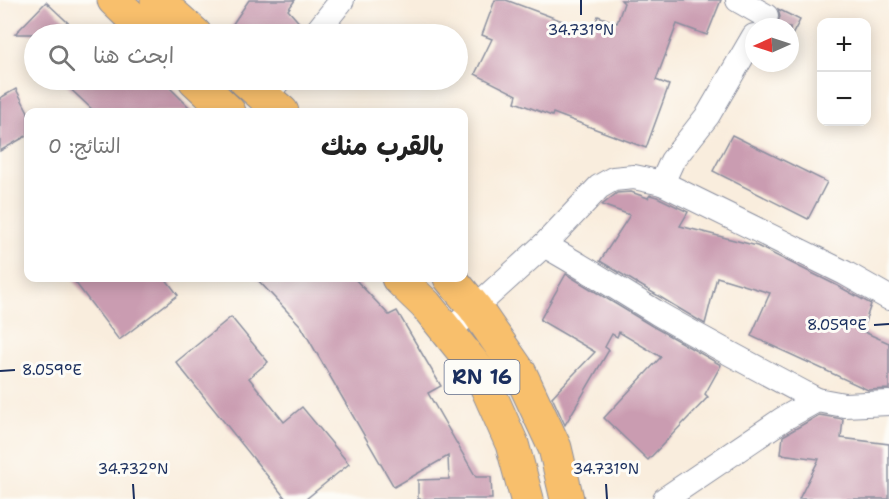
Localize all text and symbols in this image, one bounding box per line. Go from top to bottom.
north arrow [745,18,799,72]
map controls [817,18,871,126]
button: + [817,18,871,72]
text: 34.731°N [548,20,614,40]
search box [24,24,468,90]
icon: search [45,41,78,74]
text: ابحث هنا [93,41,174,70]
button: − [817,72,871,126]
text: بالقرب منك [321,128,444,163]
text: النتائج: 0 [48,133,121,159]
text: 8.059°E [807,315,867,335]
text: 8.059°E [22,360,82,380]
road number: RN 16 [444,360,520,394]
text: 34.732°N [98,459,168,479]
text: 34.731°N [573,459,639,479]

